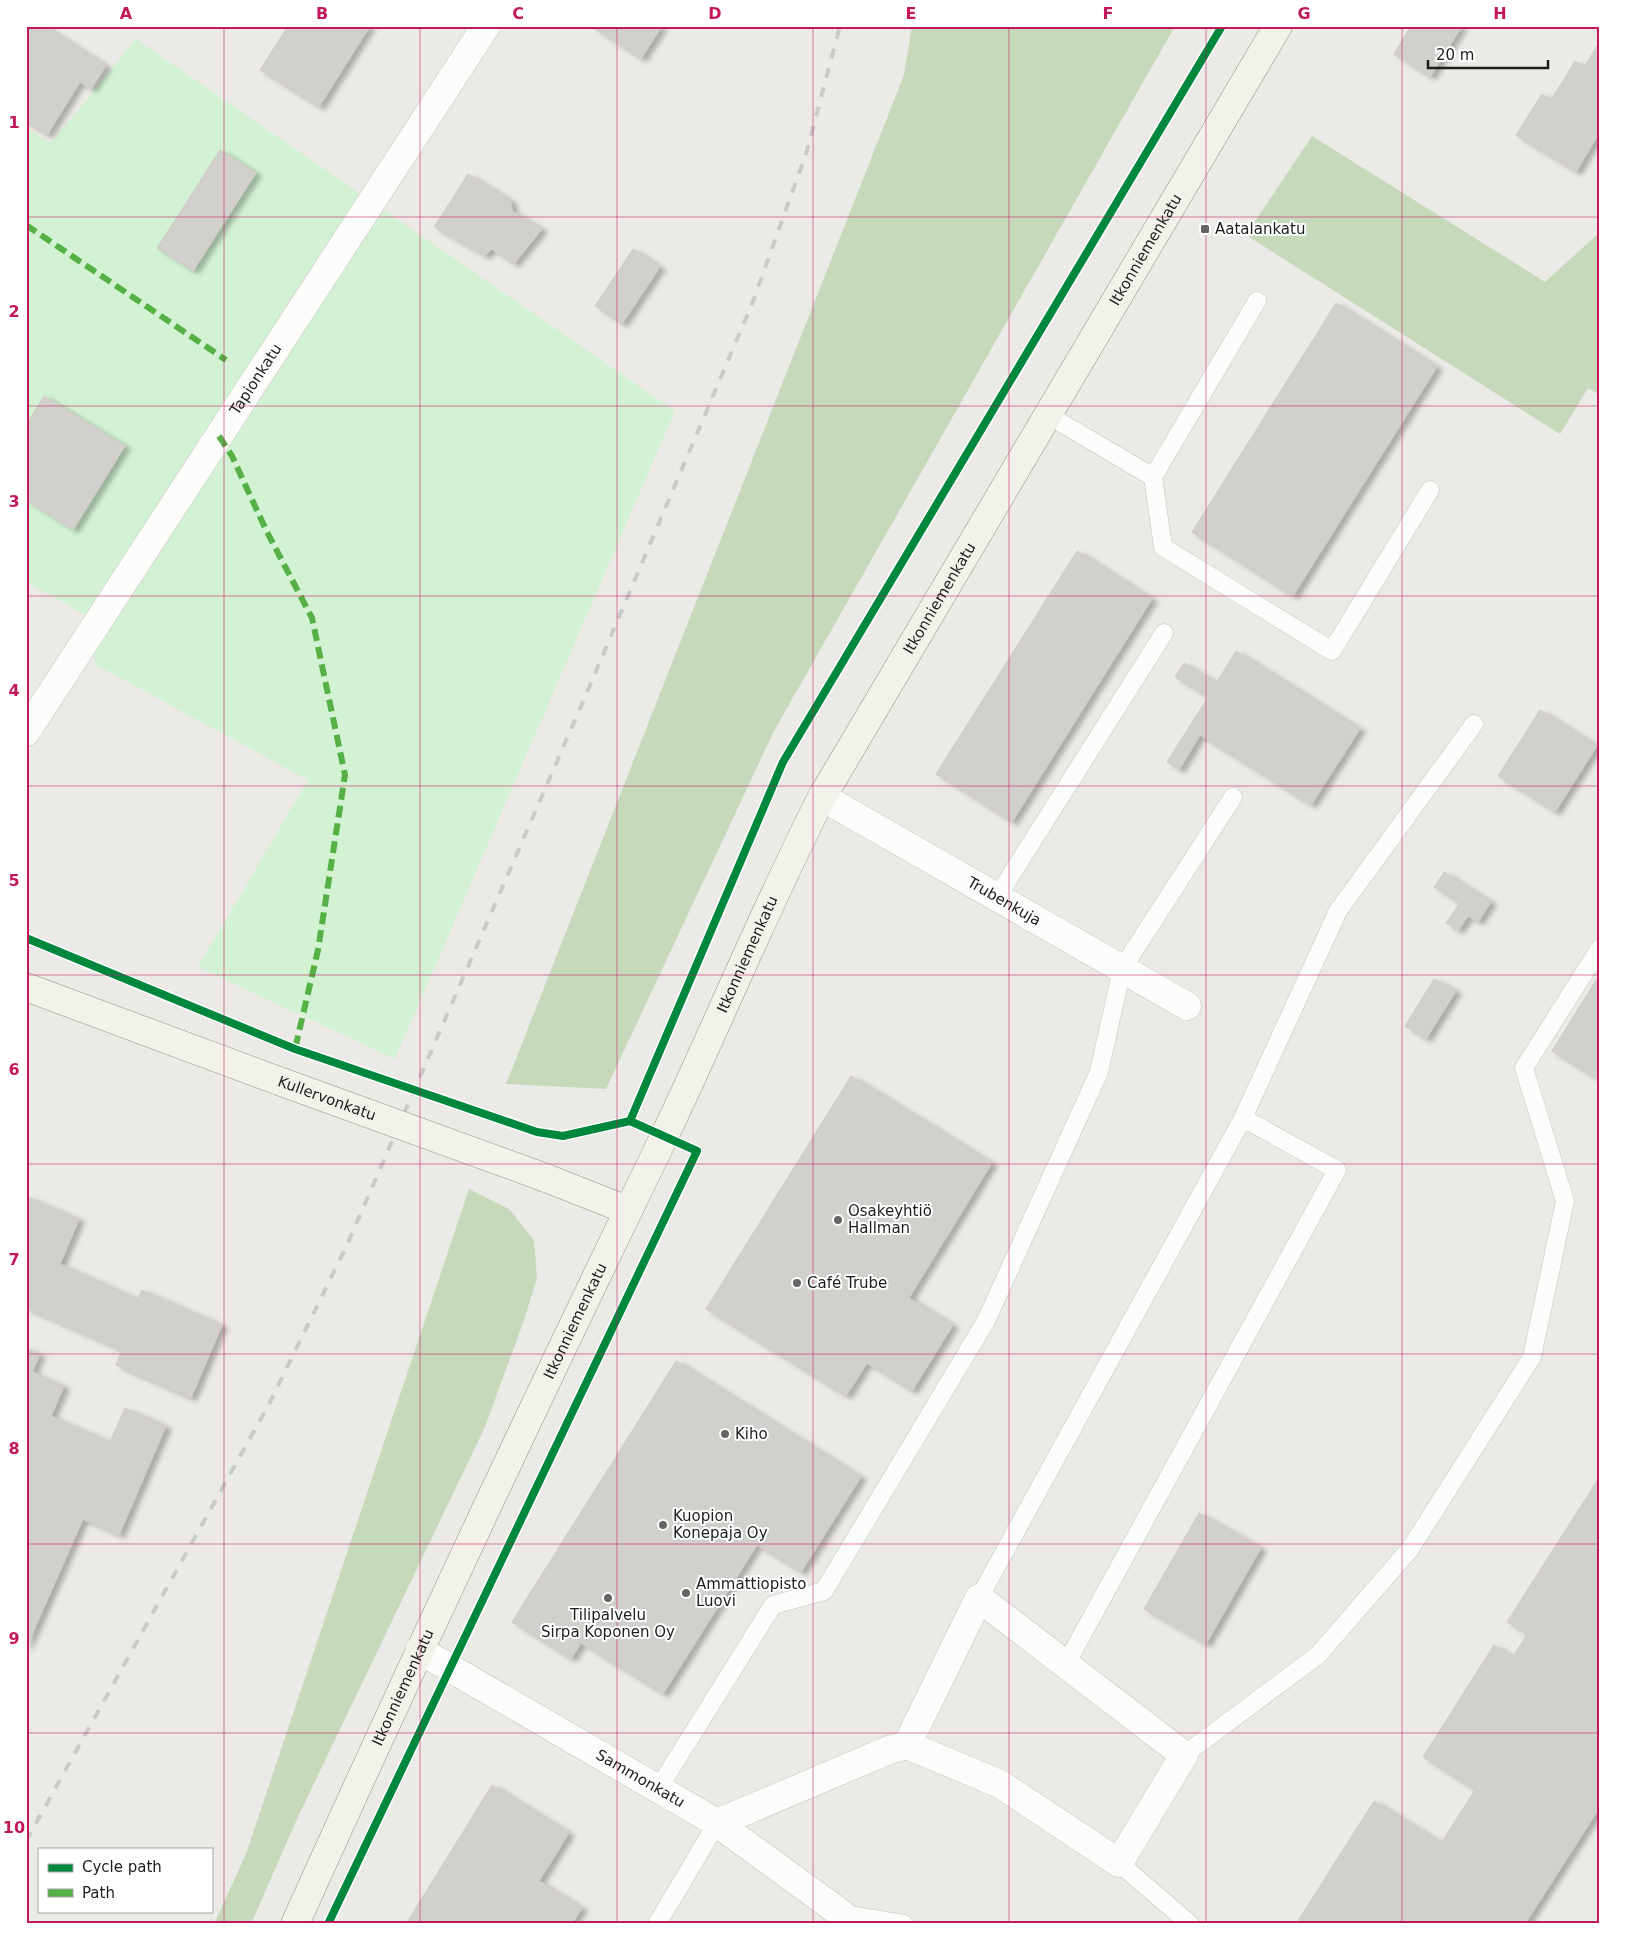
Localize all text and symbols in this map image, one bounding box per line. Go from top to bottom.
text: A [120,4,133,23]
text: B [316,4,328,23]
text: C [512,4,524,23]
text: D [708,4,722,23]
text: E [906,4,916,23]
text: F [1103,4,1113,23]
text: G [1297,4,1311,23]
text: H [1493,4,1507,23]
scale bar [1428,38,1548,70]
text: 20 m [1436,46,1474,64]
text: 1 [8,113,20,132]
street label: Itkonniemenkatu [1106,191,1186,309]
place label: Aatalankatu [1215,220,1305,238]
marker: Aatalankatu [1199,223,1211,235]
text: 2 [8,302,20,321]
street label: Tapionkatu [226,340,286,419]
text: 3 [8,492,20,511]
street label: Itkonniemenkatu [900,539,979,657]
text: 4 [8,681,20,700]
text: 5 [8,871,20,890]
street label: Trubenkuja [963,873,1044,930]
street label: Itkonniemenkatu [713,893,782,1016]
text: 6 [8,1060,20,1079]
street label: Kullervonkatu [275,1072,378,1124]
place label: Osakeyhtiö Hallman [848,1202,932,1237]
marker: Osakeyhtiö Hallman [832,1214,844,1226]
text: 7 [8,1250,20,1269]
street label: Itkonniemenkatu [540,1260,611,1382]
place label: Café Trube [807,1274,887,1292]
marker: Café Trube [791,1277,803,1289]
place label: Kiho [735,1425,768,1443]
marker: Kiho [719,1428,731,1440]
text: 8 [8,1439,20,1458]
place label: Kuopion Konepaja Oy [673,1507,768,1542]
marker: Kuopion Konepaja Oy [657,1519,669,1531]
place label: Ammattiopisto Luovi [696,1575,806,1610]
marker: Ammattiopisto Luovi [680,1587,692,1599]
marker: Tilipalvelu Sirpa Koponen Oy [602,1592,614,1604]
place label: Tilipalvelu Sirpa Koponen Oy [541,1606,675,1641]
street label: Itkonniemenkatu [368,1626,438,1749]
text: 9 [8,1629,20,1648]
street label: Sammonkatu [593,1746,688,1811]
text: 10 [3,1818,25,1837]
legend [38,1848,212,1912]
text: Cycle path [82,1858,162,1876]
text: Path [82,1884,115,1902]

